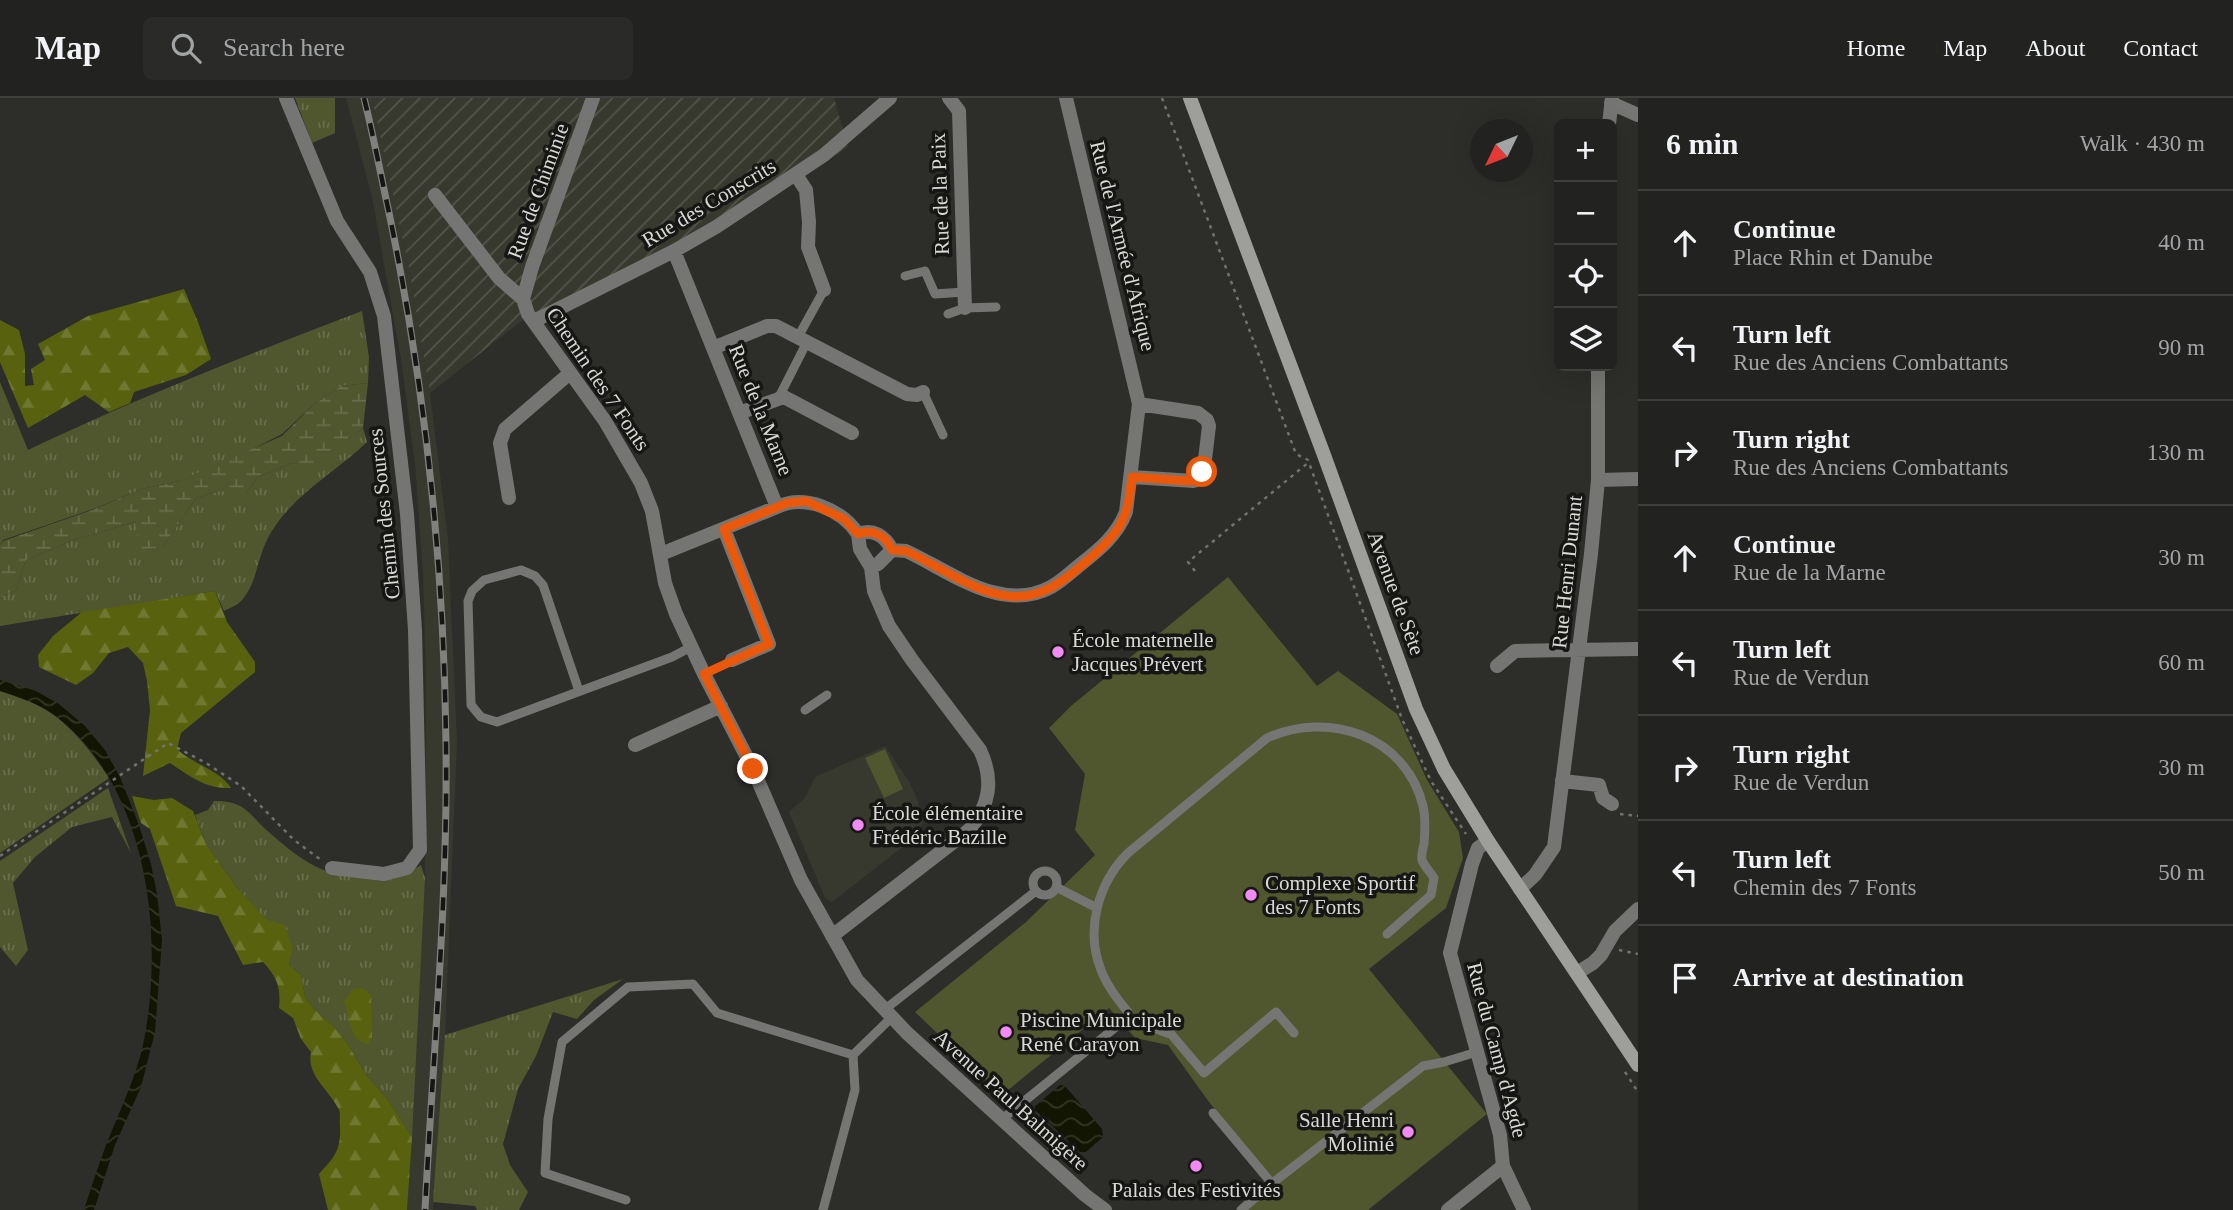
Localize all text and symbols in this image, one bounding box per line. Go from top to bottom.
search box [143,17,633,80]
icon: search [167,29,205,67]
text: Map [35,30,101,66]
text: Search here [223,33,345,62]
text: Home [1847,35,1905,61]
text: Map [1943,35,1987,61]
text: About [2025,35,2085,61]
text: Contact [2123,35,2198,61]
north arrow [1470,119,1533,182]
map controls [1554,119,1617,371]
button: + [1554,119,1617,182]
street label: Rue de Chiminie [502,120,574,262]
text: 6 min [1666,127,1739,160]
text: Walk · 430 m [2080,131,2205,156]
street label: Rue de la Paix [926,132,954,255]
street label: Rue de l'Armée d'Afrique [1085,138,1161,354]
street label: Rue des Conscrits [638,154,780,252]
button: − [1554,182,1617,245]
text: Continue [1733,215,1836,244]
icon: ahead [1666,224,1704,262]
text: 40 m [2158,230,2205,255]
button: locate [1554,245,1617,308]
text: Place Rhin et Danube [1733,245,1933,270]
street label: Chemin des 7 Fonts [541,303,655,455]
button: layers [1554,308,1617,371]
text: Turn left [1733,320,1831,349]
icon: left [1666,329,1704,367]
text: 90 m [2158,335,2205,360]
street label: Rue de la Marne [724,341,798,479]
text: Rue des Anciens Combattants [1733,350,2008,375]
text: Turn right [1733,425,1850,454]
street label: Chemin des Sources [363,427,405,601]
icon: right [1666,434,1704,472]
text: 130 m [2147,440,2205,465]
text: Rue des Anciens Combattants [1733,455,2008,480]
route start [1186,456,1217,487]
street label: Rue Henri Dunant [1547,494,1587,650]
street label: Avenue de Sète [1362,528,1430,658]
text: Continue [1733,530,1836,559]
icon: ahead [1666,539,1704,577]
text: 30 m [2158,545,2205,570]
text: Rue de la Marne [1733,560,1886,585]
place label: École maternelle Jacques Prévert [1072,628,1214,676]
text: Turn left [1733,635,1831,664]
marker: École maternelle Jacques Prévert [1050,644,1066,660]
icon: left [1666,644,1704,682]
text: 60 m [2158,650,2205,675]
text: Rue de Verdun [1733,665,1869,690]
text: Turn right [1733,740,1850,769]
icon: right [1666,749,1704,787]
route end [737,753,768,784]
text: 30 m [2158,755,2205,780]
text: Rue de Verdun [1733,770,1869,795]
place label: École élémentaire Frédéric Bazille [872,801,1023,849]
marker: École élémentaire Frédéric Bazille [850,817,866,833]
text: Turn left [1733,845,1831,874]
icon: left [1666,854,1704,892]
text: 50 m [2158,860,2205,885]
place label: Complexe Sportif des 7 Fonts [1265,871,1415,919]
text: Chemin des 7 Fonts [1733,875,1916,900]
marker: Complexe Sportif des 7 Fonts [1243,887,1259,903]
icon: arrive [1666,959,1704,997]
street label: Rue du Camp d'Agde [1462,960,1532,1140]
text: Arrive at destination [1733,963,1964,992]
place label: Piscine Municipale René Carayon [1020,1008,1182,1056]
street label: Avenue Paul Balmigère [929,1024,1093,1176]
marker: Piscine Municipale René Carayon [998,1024,1014,1040]
place label: Salle Henri Molinié [1299,1108,1394,1156]
marker: Salle Henri Molinié [1400,1124,1416,1140]
marker: Palais des Festivités [1188,1158,1204,1174]
place label: Palais des Festivités [1111,1178,1281,1202]

